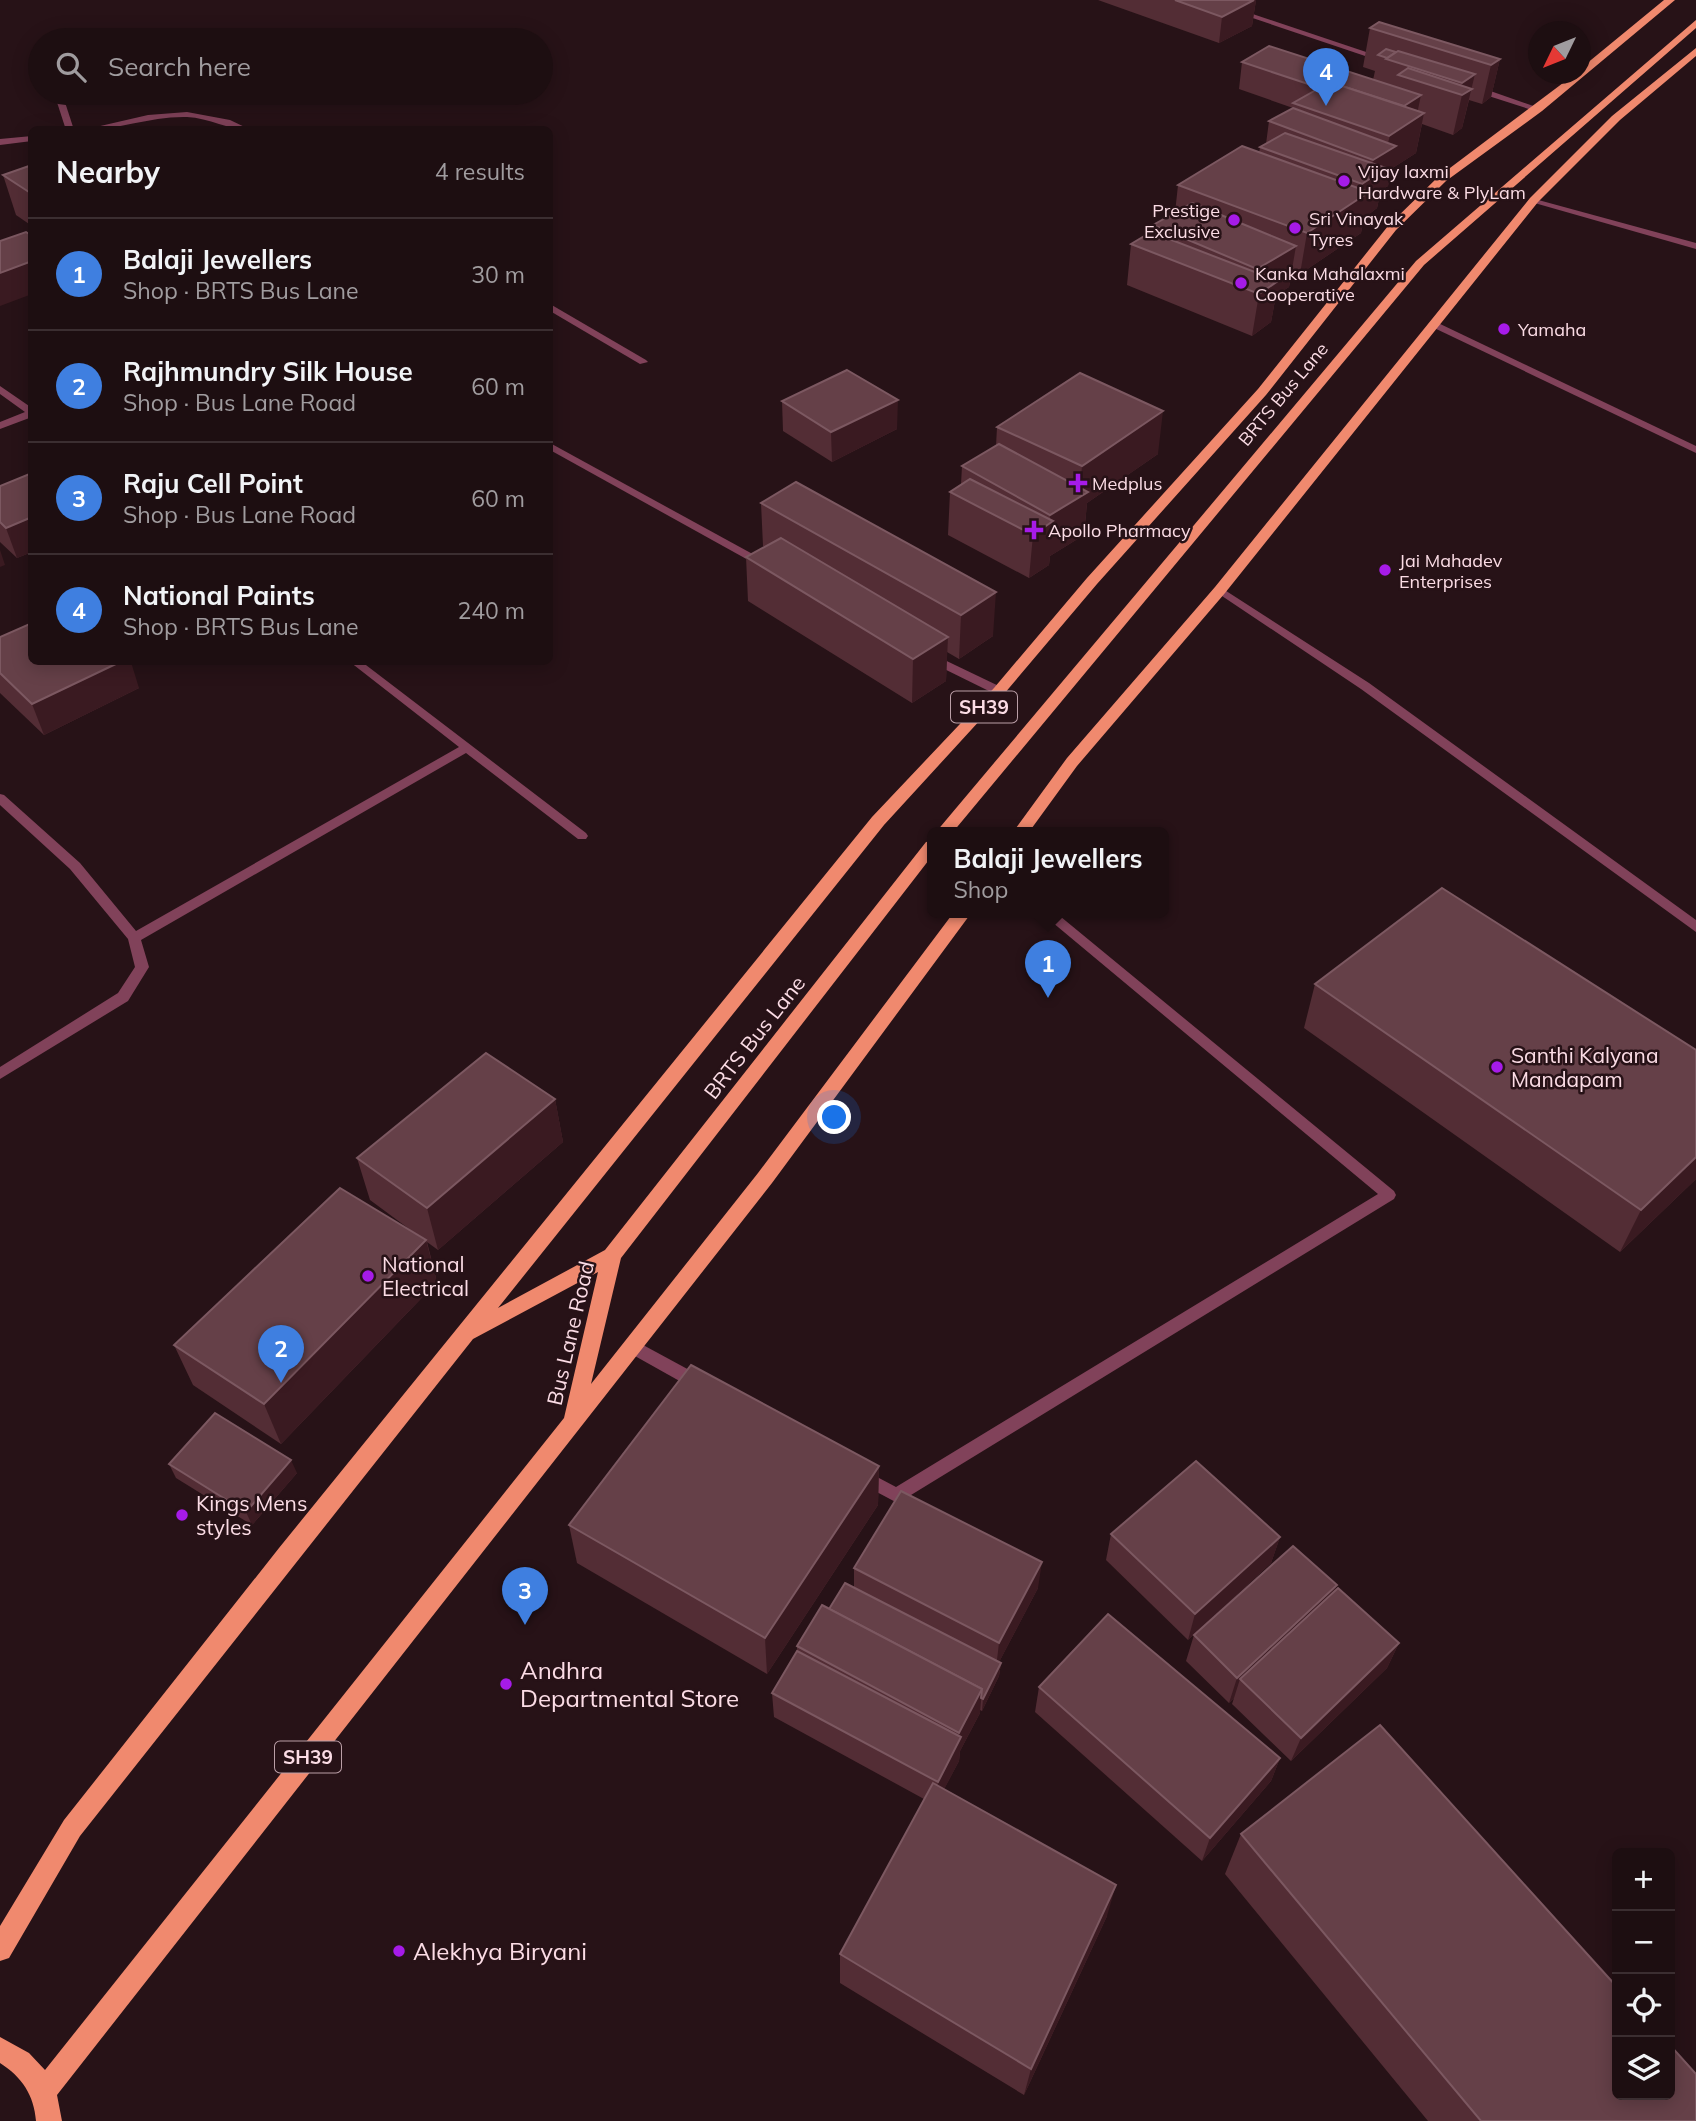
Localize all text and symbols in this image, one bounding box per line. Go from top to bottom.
north arrow [1528,21,1591,84]
search box [28,28,553,105]
icon: search [52,48,90,86]
pin: 4 [1303,48,1349,106]
text: Search here [108,50,251,83]
text: Nearby [56,153,160,191]
text: 4 results [435,157,525,186]
place label: Vijay laxmi Hardware & PlyLam [1358,160,1526,204]
marker: Vijay laxmi Hardware & PlyLam [1336,173,1352,189]
place label: Prestige Exclusive [1144,199,1220,243]
place label: Sri Vinayak Tyres [1309,207,1404,251]
marker: Prestige Exclusive [1226,212,1242,228]
marker: Sri Vinayak Tyres [1287,220,1303,236]
text: Balaji Jewellers [123,243,312,276]
text: 1 [72,260,86,289]
text: 30 m [471,260,525,289]
place label: Kanka Mahalaxmi Cooperative [1255,262,1405,306]
marker: Kanka Mahalaxmi Cooperative [1233,275,1249,291]
text: Shop · BRTS Bus Lane [123,276,358,305]
place label: Yamaha [1517,318,1586,341]
marker: Yamaha [1496,321,1512,337]
street label: BRTS Bus Lane [1233,338,1333,450]
text: Rajhmundry Silk House [123,355,413,388]
text: 2 [72,372,86,401]
text: 60 m [471,372,525,401]
text: Shop · Bus Lane Road [123,388,356,417]
text: Raju Cell Point [123,467,303,500]
place label: Medplus [1092,472,1163,495]
marker: Medplus [1070,475,1086,491]
text: 3 [72,484,86,513]
text: 60 m [471,484,525,513]
text: Shop · Bus Lane Road [123,500,356,529]
place label: Apollo Pharmacy [1048,519,1191,542]
marker: Apollo Pharmacy [1026,522,1042,538]
place label: Jai Mahadev Enterprises [1399,549,1503,593]
marker: Jai Mahadev Enterprises [1377,562,1393,578]
text: National Paints [123,579,315,612]
text: 4 [72,596,86,625]
text: 240 m [457,596,525,625]
text: Shop · BRTS Bus Lane [123,612,358,641]
road number: SH39 [951,692,1017,722]
popup [927,827,1169,918]
text: Balaji Jewellers [954,842,1143,875]
text: Shop [954,875,1008,904]
pin: 1 [1025,940,1071,998]
street label: BRTS Bus Lane [698,970,810,1104]
place label: Santhi Kalyana Mandapam [1511,1042,1658,1092]
marker: Santhi Kalyana Mandapam [1489,1059,1505,1075]
your location [817,1100,851,1134]
place label: National Electrical [382,1251,469,1301]
street label: Bus Lane Road [541,1258,599,1408]
marker: National Electrical [360,1268,376,1284]
pin: 2 [258,1325,304,1383]
place label: Kings Mens styles [196,1490,307,1540]
marker: Kings Mens styles [174,1507,190,1523]
pin: 3 [502,1567,548,1625]
place label: Andhra Departmental Store [520,1655,739,1713]
marker: Andhra Departmental Store [498,1676,514,1692]
road number: SH39 [275,1742,341,1772]
map controls [1612,1848,1675,2100]
button: + [1612,1848,1675,1911]
button: − [1612,1911,1675,1974]
place label: Alekhya Biryani [413,1936,587,1966]
marker: Alekhya Biryani [391,1943,407,1959]
button: locate [1612,1974,1675,2037]
button: layers [1612,2037,1675,2100]

